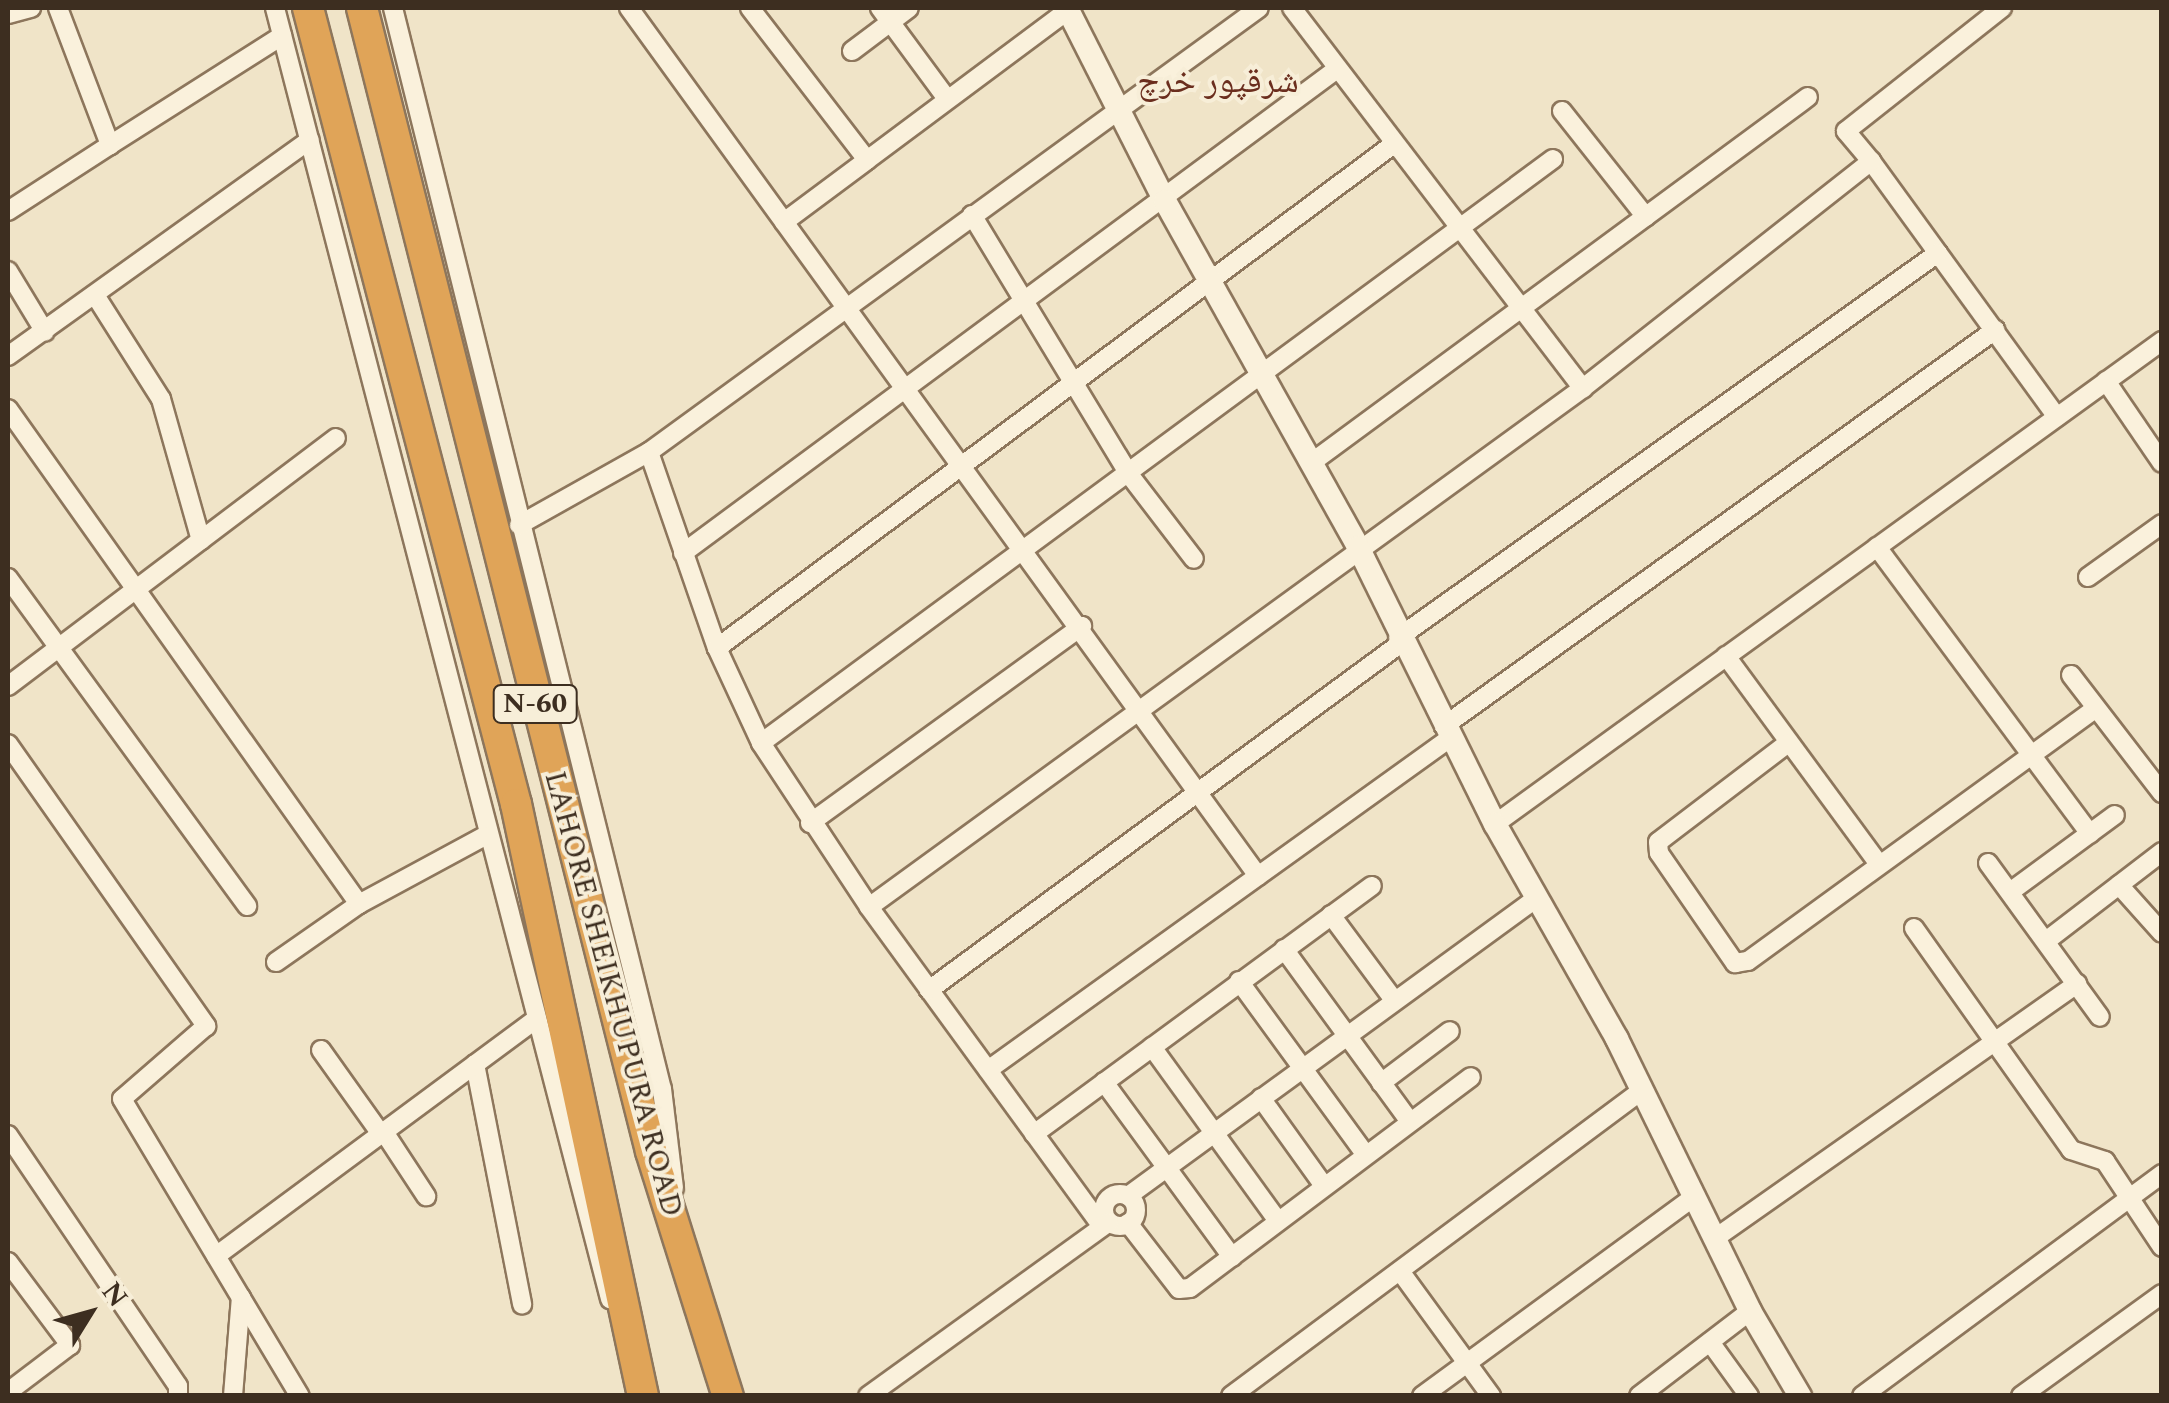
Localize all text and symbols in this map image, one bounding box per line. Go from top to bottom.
district label: شرقپور خرچ [1137,61,1299,103]
road number: N-60 [492,681,578,727]
street label: LAHORE SHEIKHUPURA ROAD [536,767,690,1221]
north arrow [40,1263,140,1363]
text: N [90,1273,138,1317]

